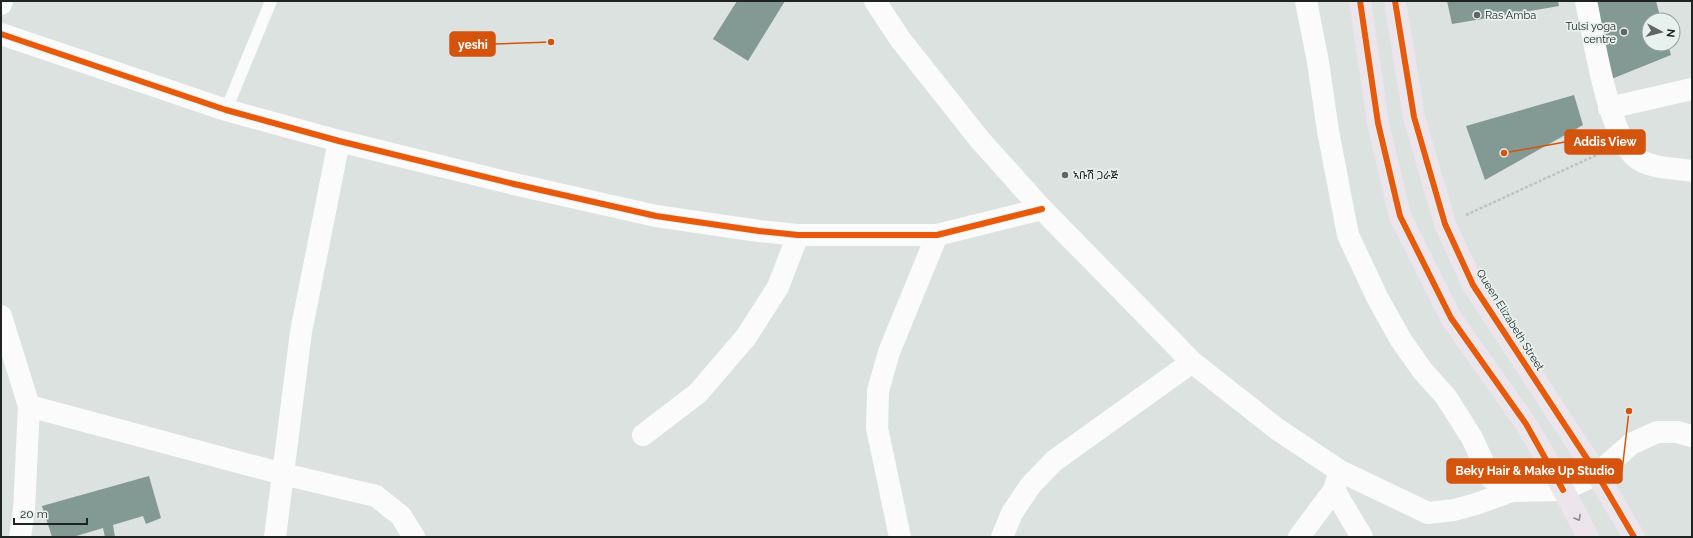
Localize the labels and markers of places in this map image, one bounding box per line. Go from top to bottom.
place label: Ras Amba [1485,9,1536,22]
marker: Ras Amba [1472,10,1482,20]
place label: Tulsi yoga centre [1565,20,1617,46]
marker: Tulsi yoga centre [1619,27,1629,37]
callout: yeshi [450,32,495,56]
callout: Addis View [1565,130,1645,154]
place label: ኣቡሽ ጋራጅ [1073,169,1119,182]
marker: ኣቡሽ ጋራጅ [1060,170,1070,180]
callout: Beky Hair & Make Up Studio [1447,459,1622,483]

